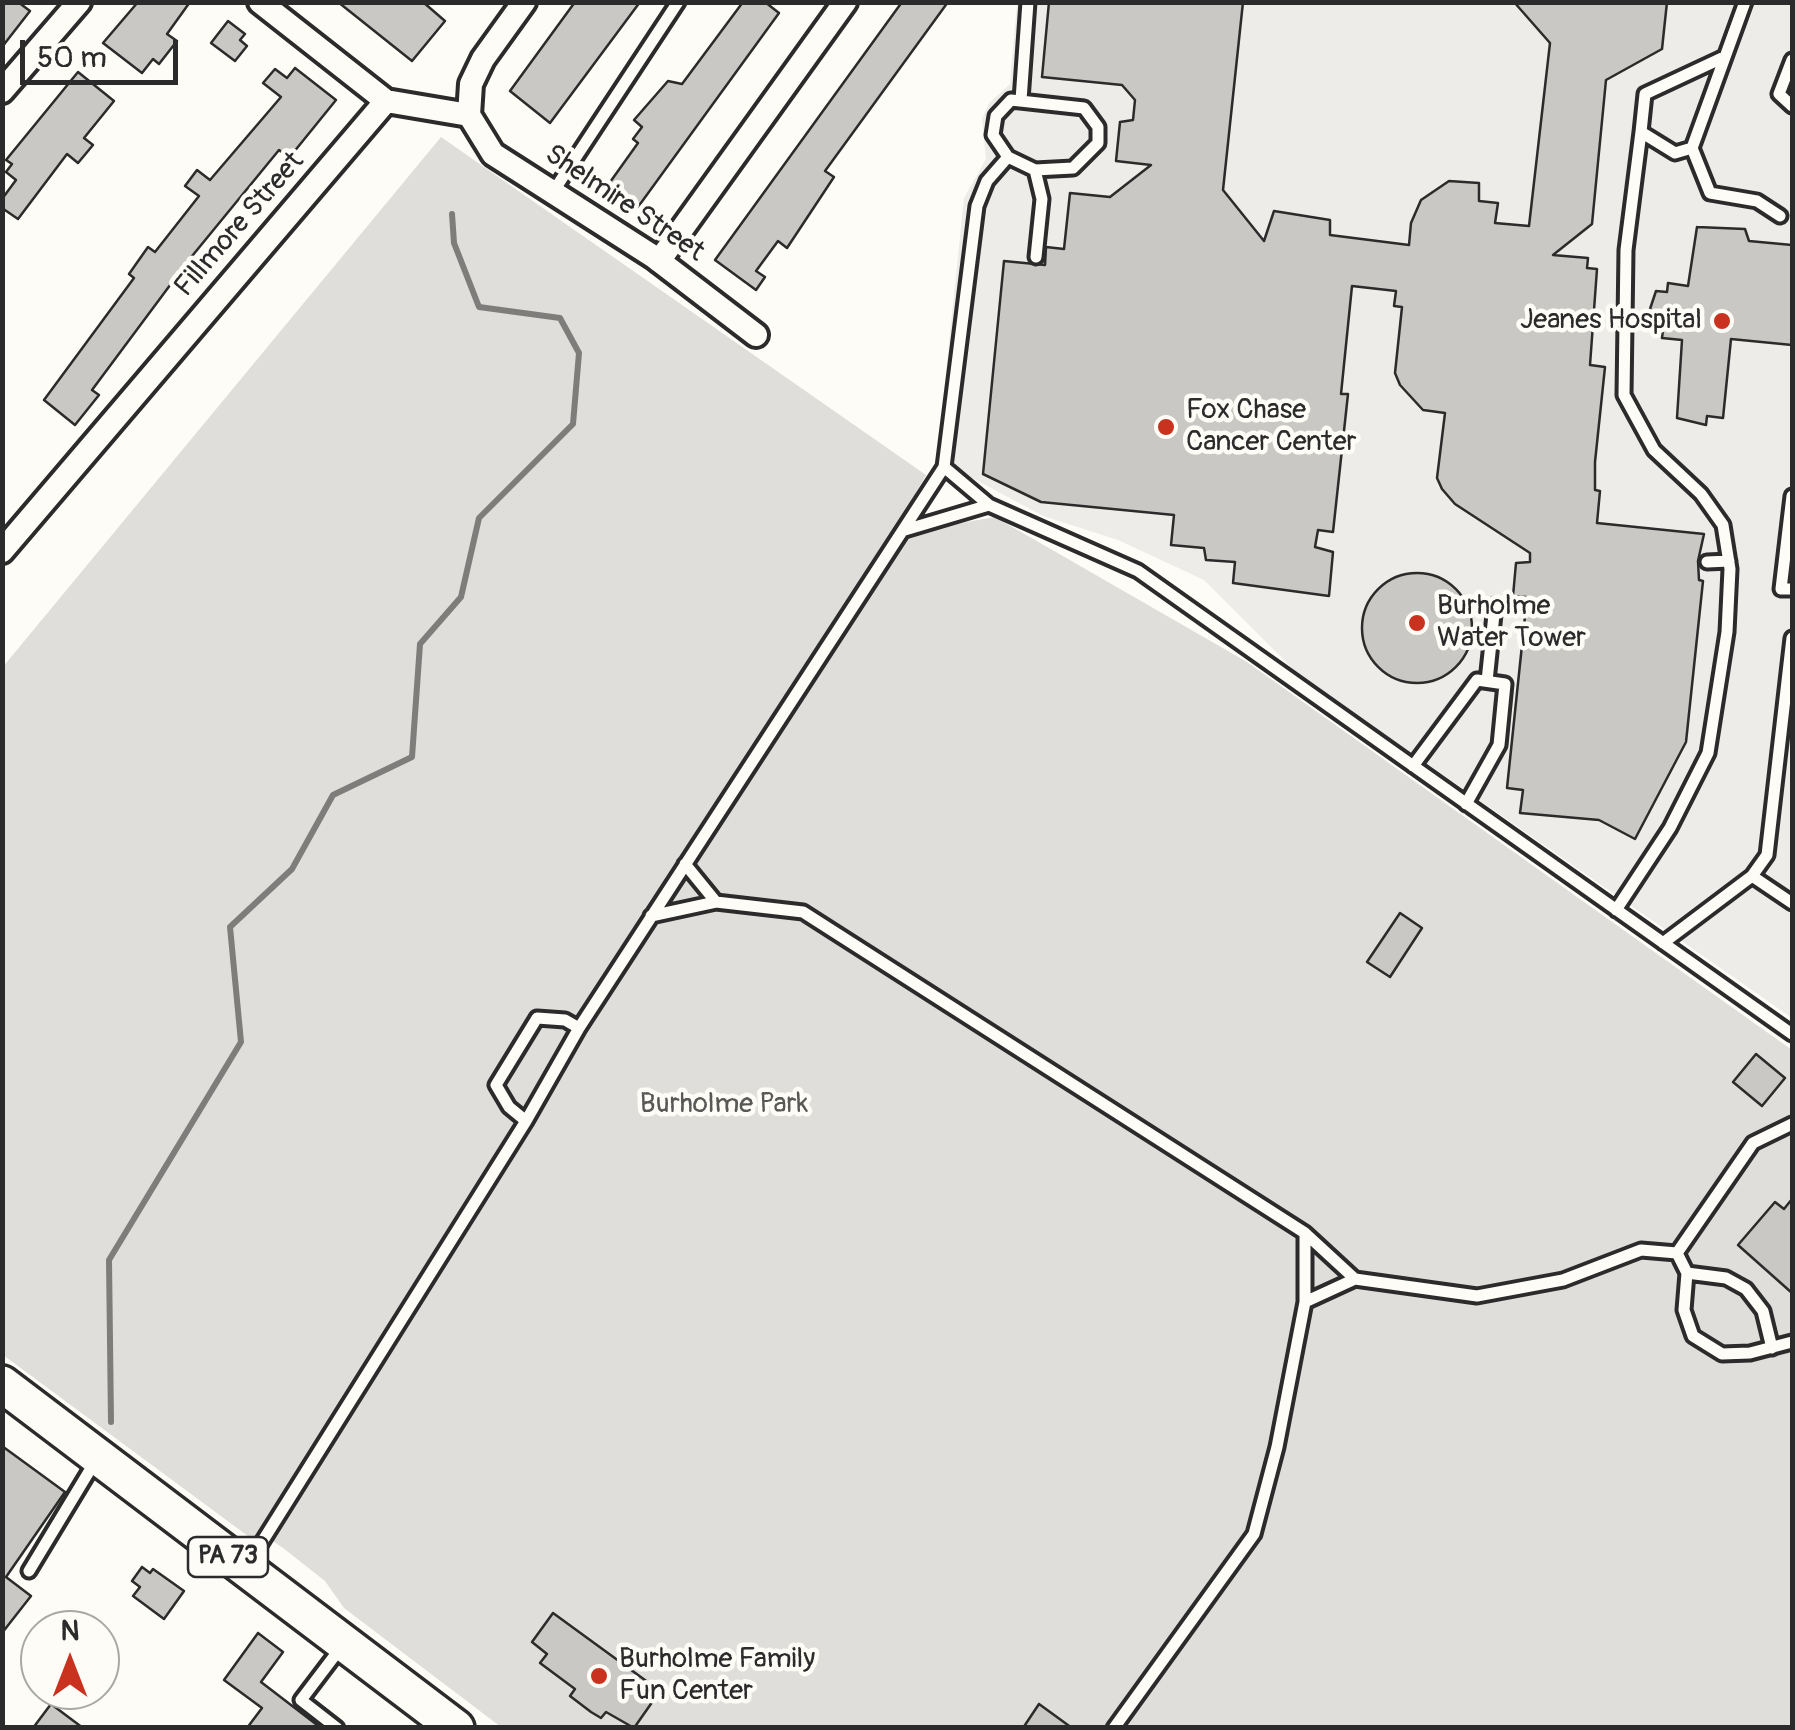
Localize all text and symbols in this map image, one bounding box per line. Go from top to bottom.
scale bar [25,20,182,82]
text: 50 m [37,39,107,76]
street label: Shelmire Street [538,138,710,270]
street label: Fillmore Street [168,146,312,304]
place label: Jeanes Hospital [1520,304,1702,338]
marker: Jeanes Hospital [1711,310,1733,332]
place label: Fox Chase Cancer Center [1186,394,1357,460]
marker: Fox Chase Cancer Center [1155,416,1177,438]
place label: Burholme Water Tower [1437,590,1586,656]
marker: Burholme Water Tower [1406,612,1428,634]
park label: Burholme Park [640,1088,808,1122]
road number: PA 73 [188,1537,268,1577]
north arrow [20,1610,120,1710]
text: N [61,1614,79,1649]
place label: Burholme Family Fun Center [619,1643,815,1709]
marker: Burholme Family Fun Center [588,1665,610,1687]

